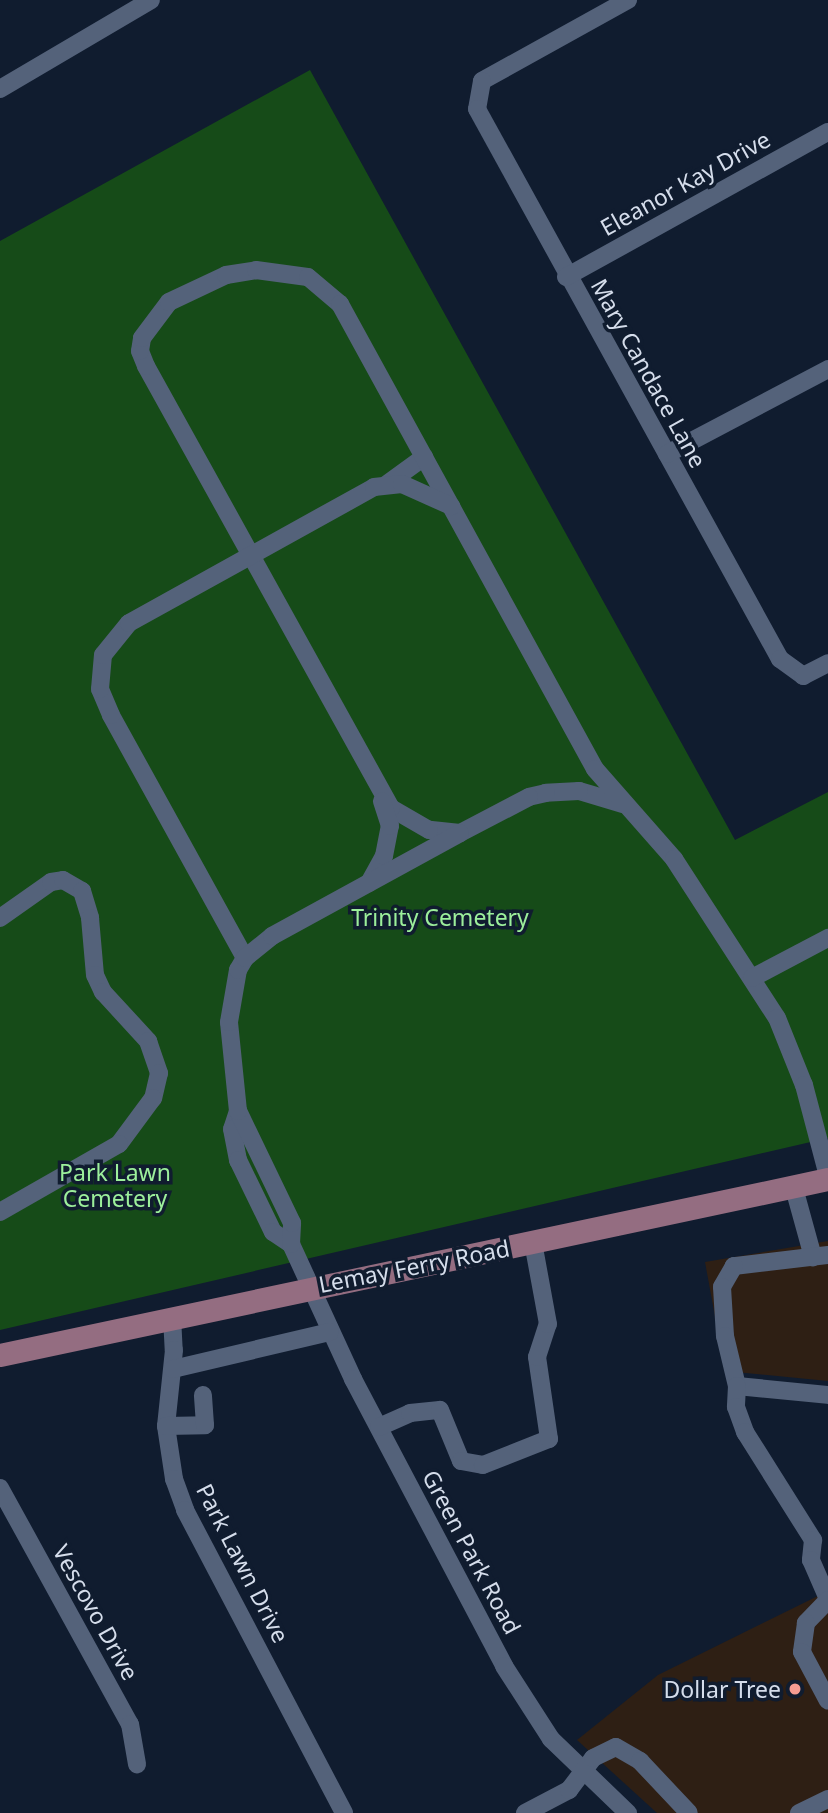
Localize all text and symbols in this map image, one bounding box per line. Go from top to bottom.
street label: Eleanor Kay Drive [595,125,775,241]
street label: Mary Candace Lane [586,274,712,472]
park label: Trinity Cemetery [351,903,529,931]
park label: Park Lawn Cemetery [59,1158,171,1212]
street label: Lemay Ferry Road [316,1234,512,1298]
street label: Green Park Road [417,1465,527,1639]
street label: Park Lawn Drive [191,1479,295,1647]
street label: Vescovo Drive [48,1540,144,1684]
place label: Dollar Tree [663,1675,781,1703]
marker: Dollar Tree [787,1681,803,1697]

